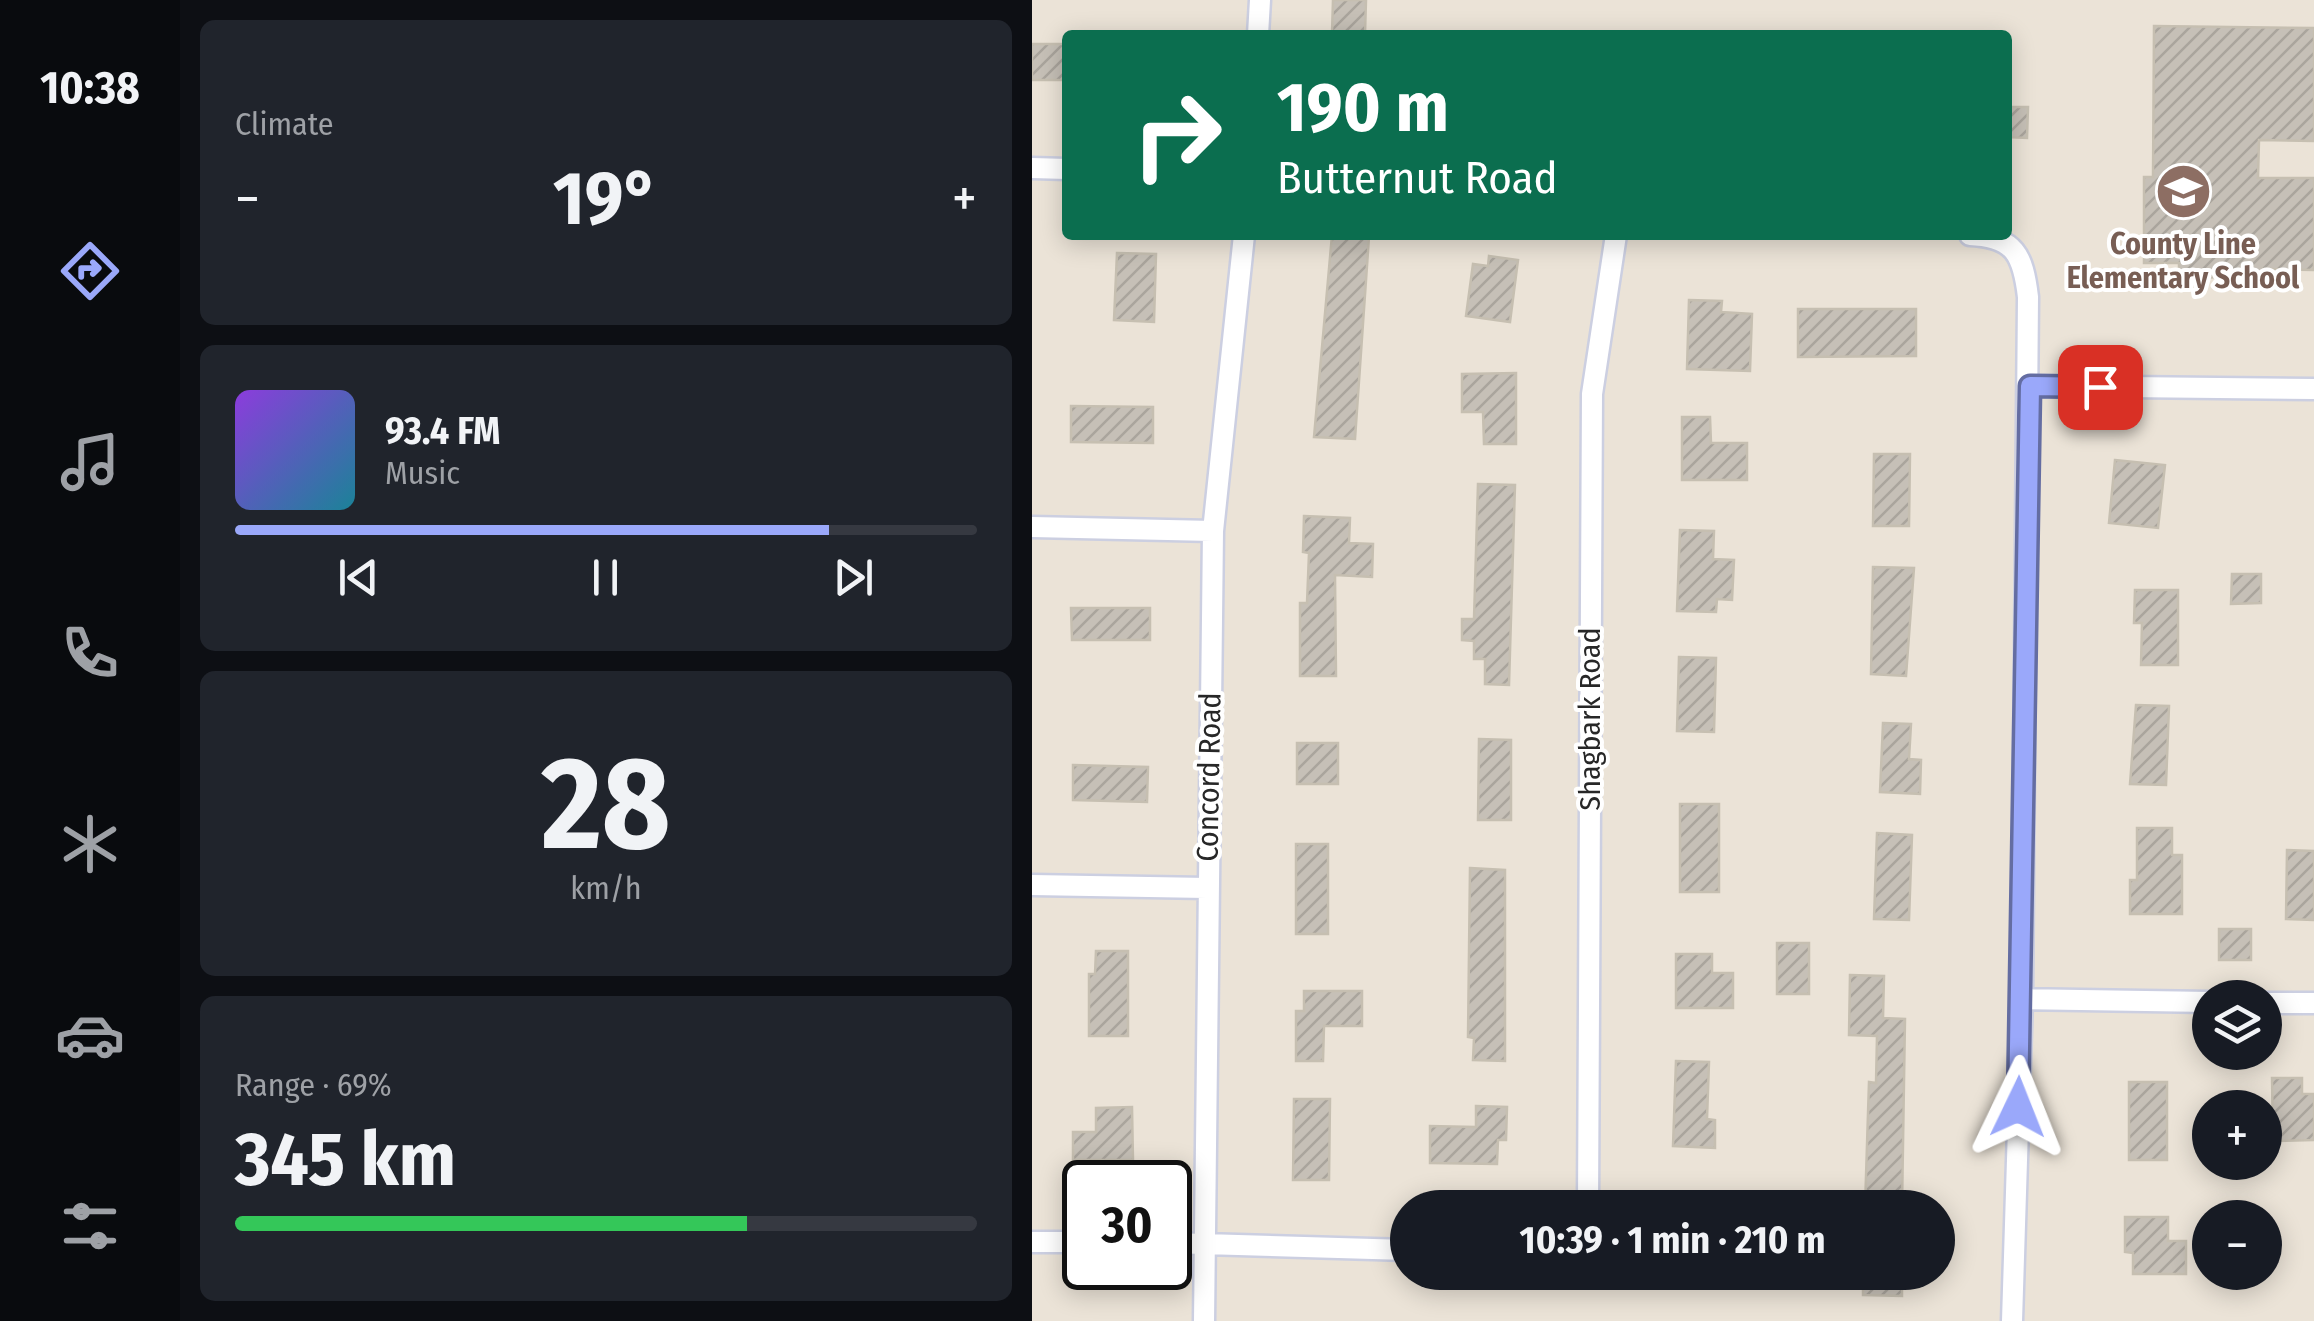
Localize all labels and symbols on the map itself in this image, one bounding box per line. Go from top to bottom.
school or university icon: County Line Elementary School [2153,161,2213,221]
place label: County Line Elementary School [2067,226,2300,296]
pin [2058,345,2143,430]
street label: Shagbark Road [1572,627,1608,811]
street label: Concord Road [1190,692,1228,862]
position arrow [1966,1055,2070,1159]
speed limit sign: 30 [1062,1160,1192,1290]

